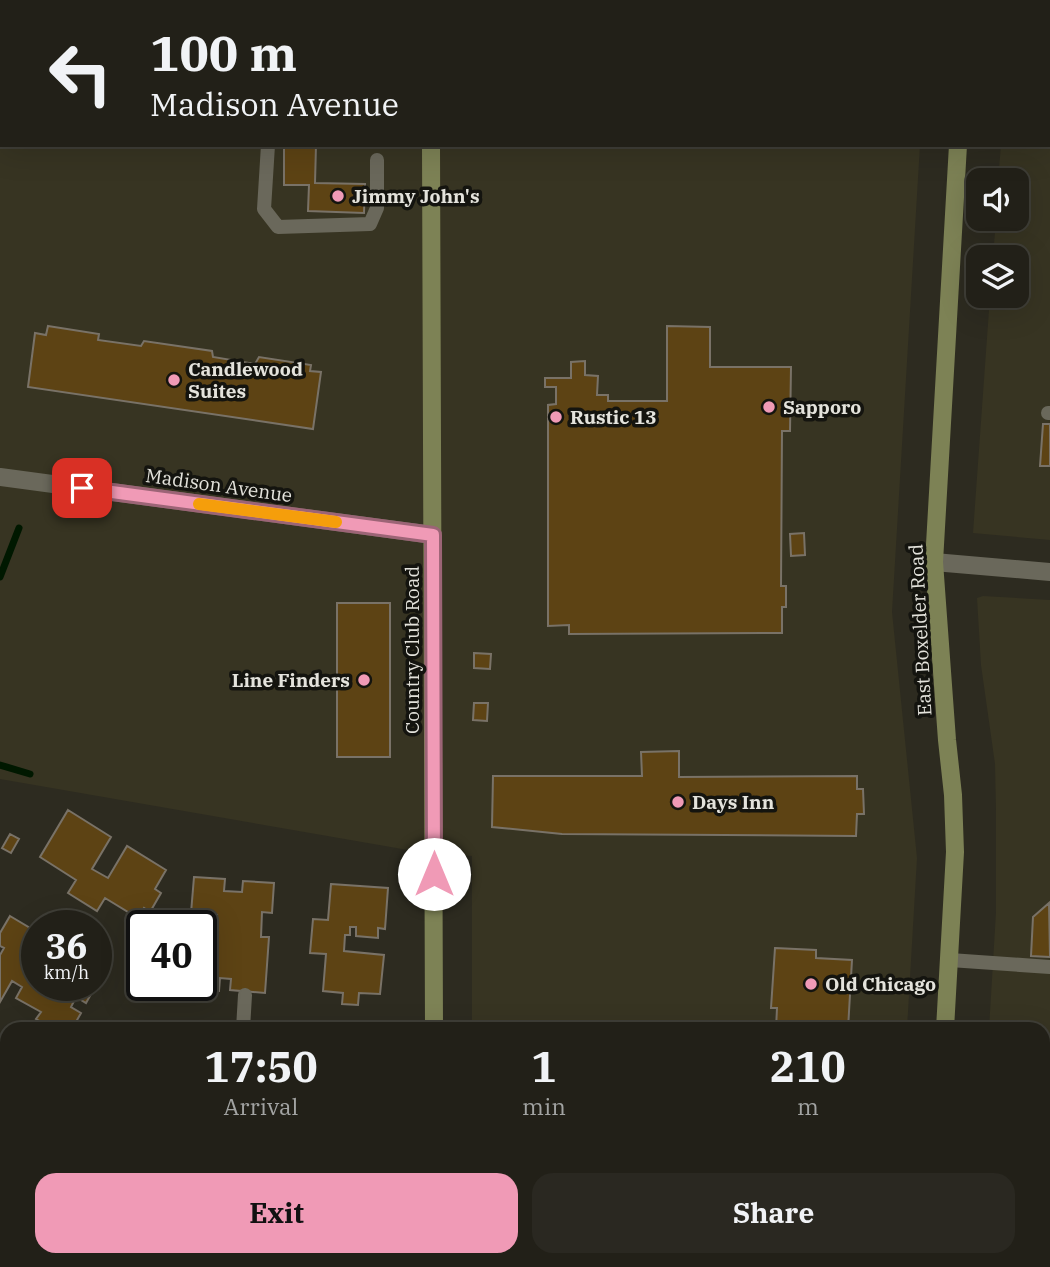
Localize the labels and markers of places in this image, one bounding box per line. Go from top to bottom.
place label: Jimmy John's [352,184,480,208]
marker: Jimmy John's [330,188,346,204]
place label: Candlewood Suites [188,357,303,403]
marker: Candlewood Suites [166,372,182,388]
place label: Sapporo [783,395,861,419]
marker: Sapporo [761,399,777,415]
place label: Rustic 13 [570,405,657,429]
marker: Rustic 13 [548,409,564,425]
pin [52,458,112,518]
place label: Line Finders [232,668,350,692]
marker: Line Finders [356,672,372,688]
place label: Days Inn [692,790,775,814]
marker: Days Inn [670,794,686,810]
place label: Old Chicago [825,972,936,996]
marker: Old Chicago [803,976,819,992]

